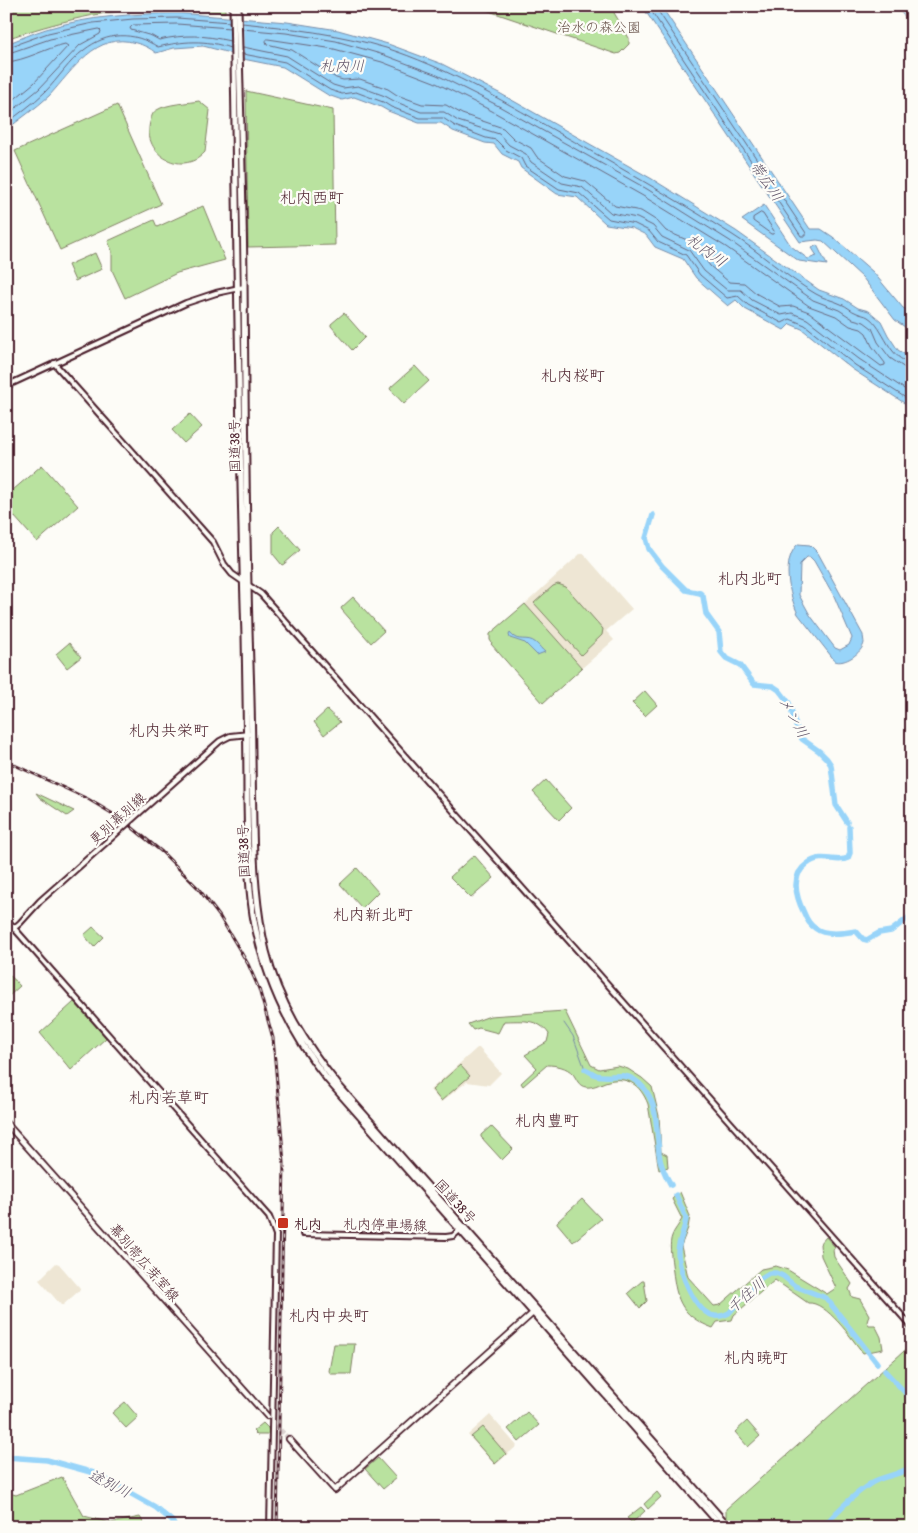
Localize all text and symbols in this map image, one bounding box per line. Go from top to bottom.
park label: 治水の森公園 [557,17,641,36]
water label: 札内川 [319,55,365,76]
water label: 帯広川 [746,156,788,206]
district label: 札内西町 [280,186,344,208]
water label: 札内川 [683,228,731,272]
district label: 札内桜町 [541,364,605,386]
street label: 国道38号 [224,419,244,473]
district label: 札内北町 [718,567,782,589]
water label: メン川 [774,692,814,742]
district label: 札内共栄町 [129,719,209,741]
street label: 更別幕別線 [85,788,149,848]
street label: 国道38号 [233,824,253,878]
district label: 札内新北町 [333,903,413,925]
district label: 札内若草町 [129,1086,209,1108]
district label: 札内豊町 [515,1109,579,1131]
street label: 国道38号 [431,1174,481,1228]
place label: 札内 [294,1214,322,1233]
street label: 札内停車場線 [343,1214,427,1234]
marker: 札内 [276,1216,290,1230]
street label: 幕別帯広芽室線 [106,1219,184,1305]
water label: 千住川 [722,1272,770,1318]
district label: 札内中央町 [289,1304,369,1326]
district label: 札内暁町 [724,1346,788,1368]
water label: 途別川 [85,1463,135,1503]

